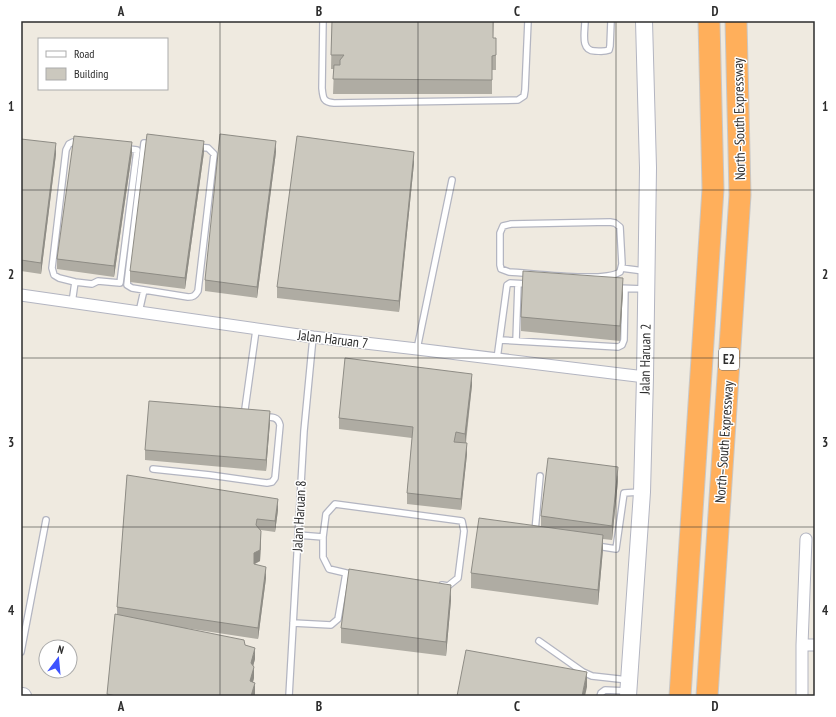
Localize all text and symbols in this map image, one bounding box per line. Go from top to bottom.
text: A [117,3,125,20]
text: B [316,3,322,20]
text: C [514,3,520,20]
text: D [712,3,719,20]
legend [38,38,168,90]
text: Road [74,46,94,61]
street label: North–South Expressway [729,57,749,180]
text: Building [74,66,109,81]
text: 1 [8,98,14,115]
text: 1 [822,98,828,115]
text: 2 [8,266,14,283]
text: 2 [822,266,828,283]
street label: Jalan Haruan 2 [635,323,655,396]
street label: Jalan Haruan 7 [296,326,369,352]
road number: E2 [719,348,739,370]
street label: North–South Expressway [711,380,737,504]
text: 3 [8,434,14,451]
text: 3 [822,434,828,451]
street label: Jalan Haruan 8 [288,480,310,553]
text: 4 [8,602,15,619]
text: 4 [822,602,829,619]
north arrow [38,639,78,679]
text: N [56,642,66,657]
text: A [117,698,125,715]
text: B [316,698,322,715]
text: C [514,698,520,715]
text: D [712,698,719,715]

